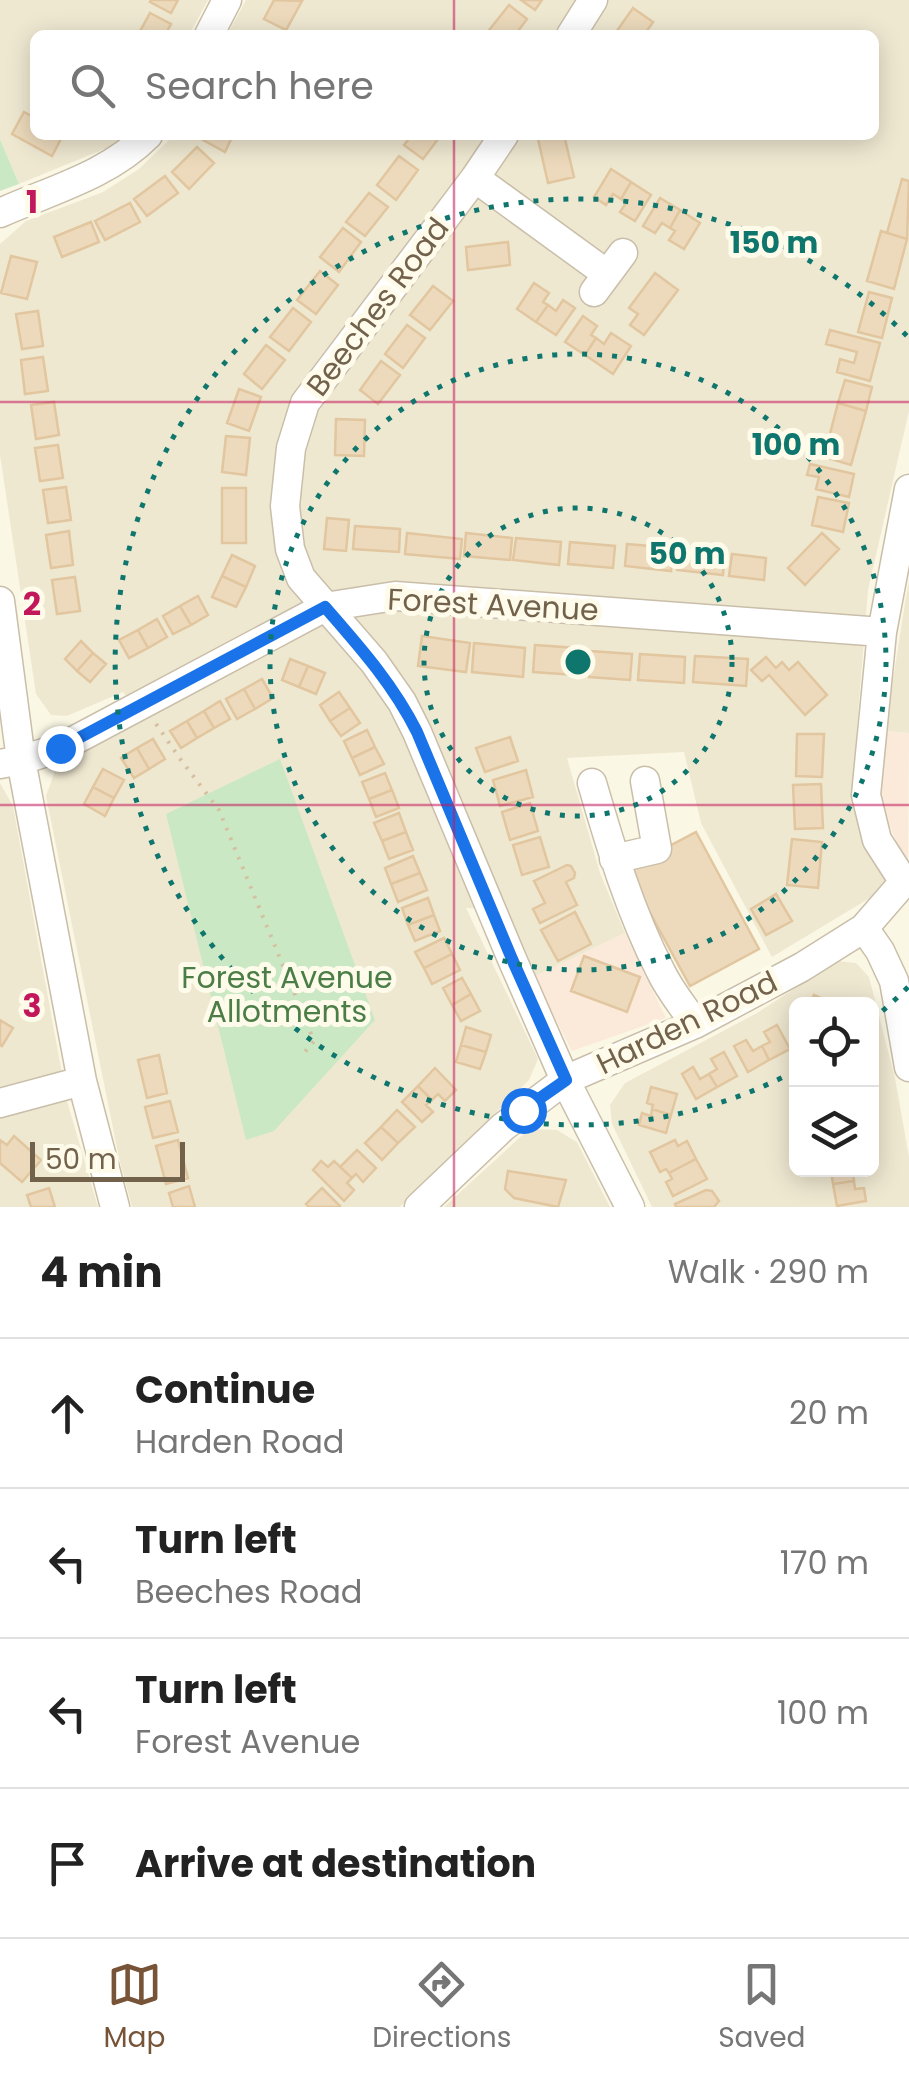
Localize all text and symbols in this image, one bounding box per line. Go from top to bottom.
search box [30,30,879,140]
icon: search [65,58,120,113]
text: Search here [145,59,374,112]
text: 1 [26,179,38,224]
street label: Beeches Road [296,209,459,405]
text: 150 m [730,221,818,264]
text: 100 m [752,423,840,466]
text: 50 m [648,532,726,575]
street label: Forest Avenue [386,577,600,632]
text: 2 [23,581,41,626]
centre of rings [560,644,596,680]
route end [38,726,84,772]
park label: Forest Avenue Allotments [181,956,393,1033]
street label: Harden Road [589,960,784,1085]
text: 3 [22,983,42,1028]
map controls [789,997,879,1177]
button: locate [789,997,879,1087]
button: layers [789,1087,879,1177]
route start [501,1088,547,1134]
scale bar [30,1137,185,1182]
text: 50 m [45,1140,116,1179]
text: 4 min [40,1243,163,1302]
text: Walk · 290 m [668,1249,869,1294]
text: Continue [135,1363,315,1416]
icon: ahead [40,1386,95,1441]
text: 20 m [789,1390,869,1435]
text: Harden Road [135,1419,344,1464]
text: Turn left [135,1513,297,1566]
icon: left [40,1536,95,1591]
text: 170 m [780,1540,869,1585]
text: Beeches Road [135,1569,363,1614]
text: Turn left [135,1663,297,1716]
icon: left [40,1686,95,1741]
text: 100 m [777,1690,869,1735]
text: Forest Avenue [135,1719,360,1764]
icon: arrive [40,1836,95,1891]
text: Arrive at destination [135,1837,536,1890]
tab: Map [103,1957,165,2059]
tab: Directions [372,1957,511,2059]
tab: Saved [718,1957,806,2059]

